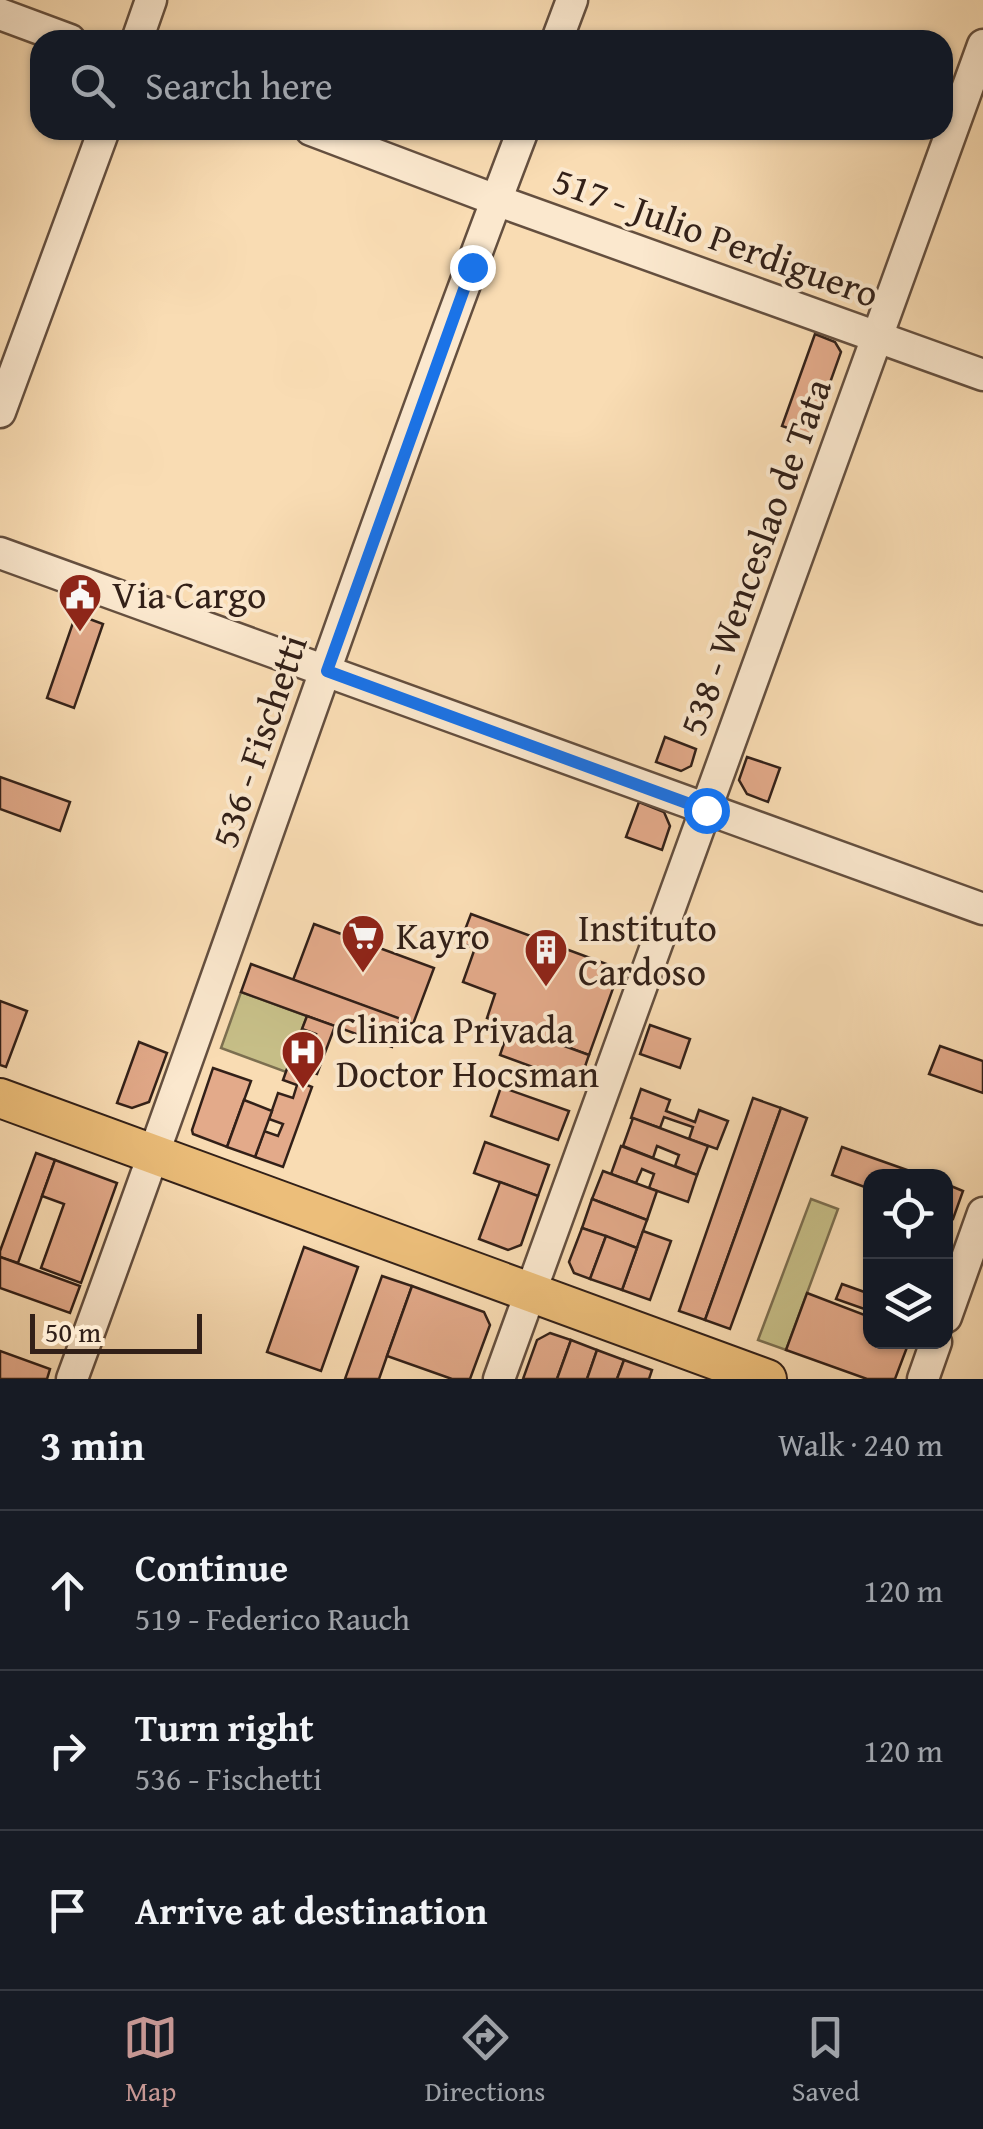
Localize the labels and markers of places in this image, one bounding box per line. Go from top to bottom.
place label: Via Cargo [112,566,266,622]
public building icon: Via Cargo [57,572,103,633]
place label: Instituto Cardoso [578,899,717,999]
place label: Kayro [396,907,490,963]
supermarket icon: Kayro [340,913,386,974]
building icon: Instituto Cardoso [523,927,569,988]
place label: Clinica Privada Doctor Hocsman [336,1001,599,1101]
hospital icon: Clinica Privada Doctor Hocsman [280,1029,326,1090]

